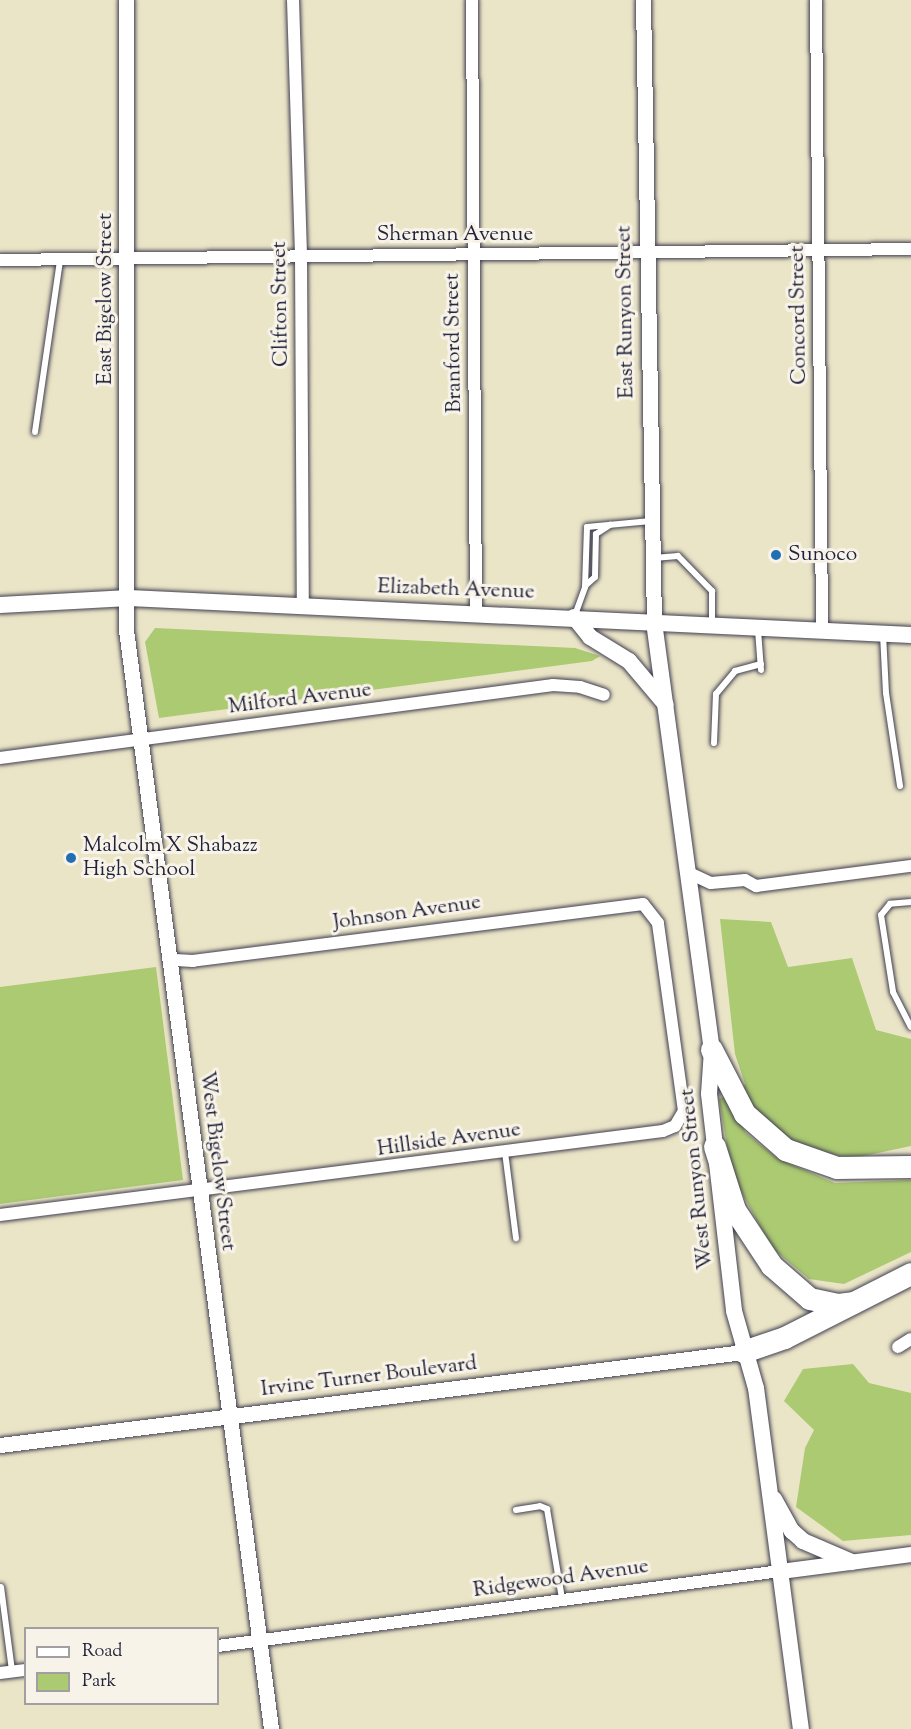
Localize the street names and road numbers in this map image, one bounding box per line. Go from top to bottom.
street label: East Bigelow Street [93,213,119,385]
street label: Sherman Avenue [377,222,533,248]
street label: East Runyon Street [612,225,640,399]
street label: Clifton Street [267,241,295,367]
street label: Concord Street [785,245,813,385]
street label: Branford Street [440,273,468,413]
street label: Elizabeth Avenue [377,575,535,605]
street label: Milford Avenue [227,678,373,720]
street label: Johnson Avenue [331,890,483,936]
street label: West Bigelow Street [193,1070,241,1252]
street label: West Runyon Street [675,1087,719,1271]
street label: Hillside Avenue [376,1117,522,1163]
street label: Irvine Turner Boulevard [260,1351,478,1403]
street label: Ridgewood Avenue [472,1554,650,1604]

